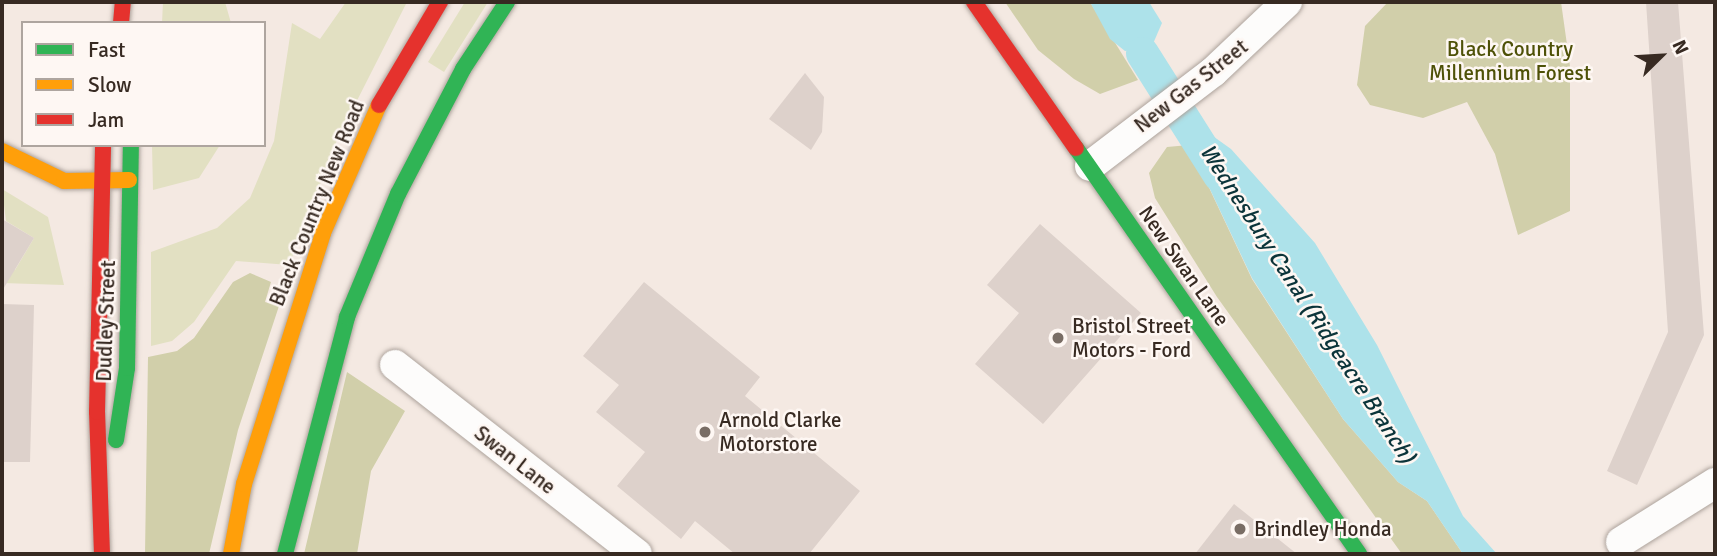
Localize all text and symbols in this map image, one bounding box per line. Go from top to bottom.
legend [21,21,266,147]
north arrow [1626,21,1696,91]
street label: New Gas Street [1129,34,1253,138]
park label: Black Country Millennium Forest [1429,36,1591,86]
text: Fast [88,37,125,63]
text: N [1667,37,1694,58]
text: Slow [88,72,132,98]
street label: Black Country New Road [264,96,370,310]
text: Jam [88,107,124,133]
water label: Wednesbury Canal (Ridgeacre Branch) [1193,139,1421,469]
street label: New Swan Lane [1133,201,1235,331]
street label: Dudley Street [91,260,121,382]
place label: Bristol Street Motors - Ford [1072,313,1191,363]
marker: Bristol Street Motors - Ford [1050,330,1066,346]
place label: Arnold Clarke Motorstore [719,407,842,457]
street label: Swan Lane [469,420,561,500]
marker: Arnold Clarke Motorstore [697,424,713,440]
place label: Brindley Honda [1254,516,1392,542]
marker: Brindley Honda [1232,521,1248,537]

